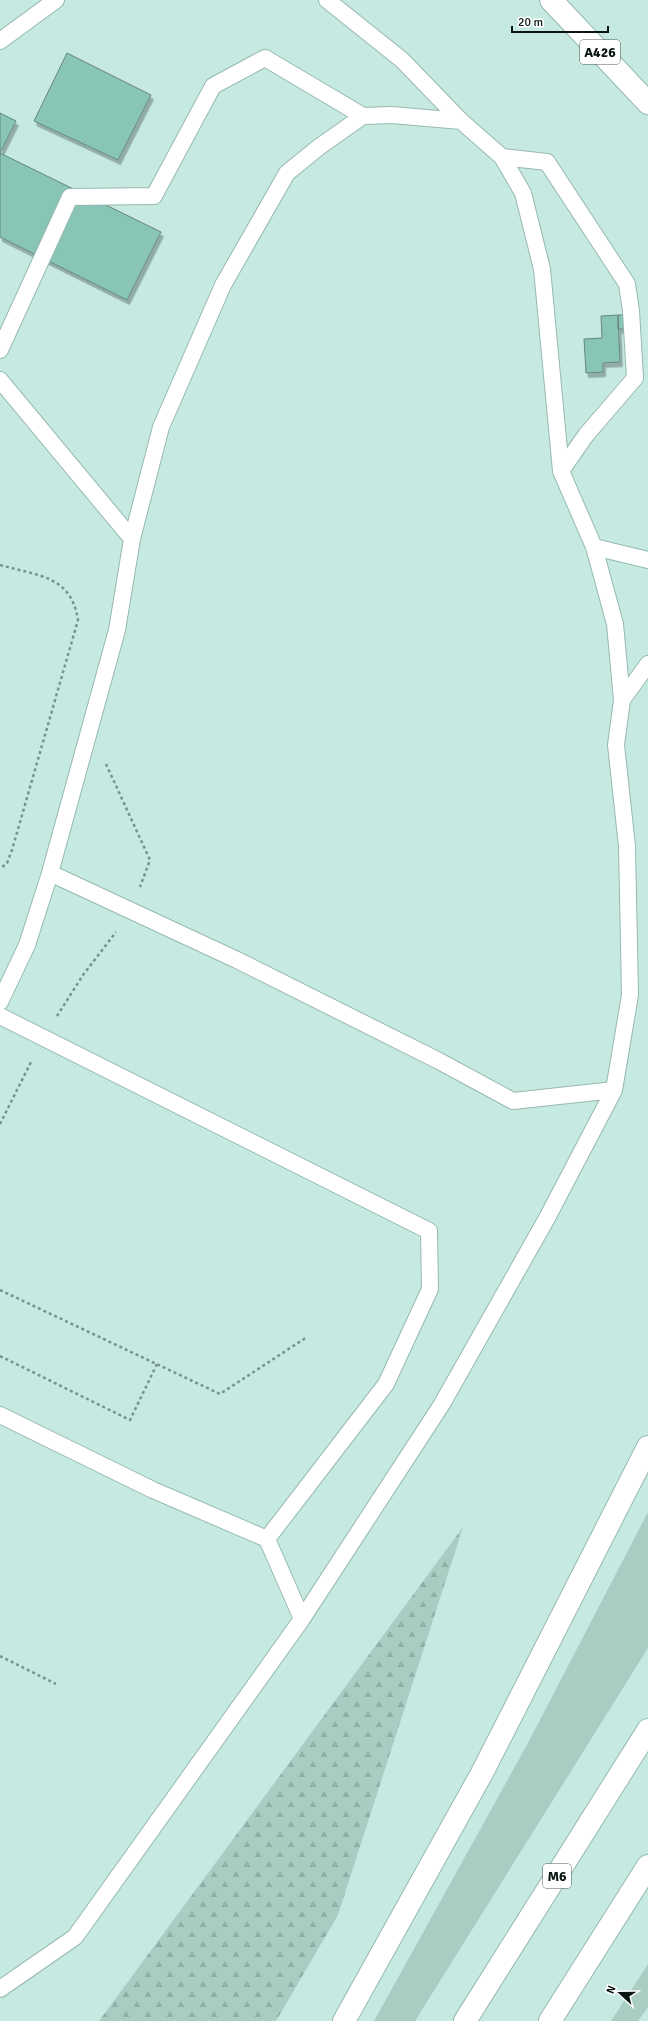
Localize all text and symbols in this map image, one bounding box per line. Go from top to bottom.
scale bar [512,8,608,34]
text: 20 m [518,15,543,30]
road number: A426 [580,40,620,64]
road number: M6 [543,1864,571,1888]
north arrow [600,1973,640,2013]
text: N [604,1984,619,1995]

